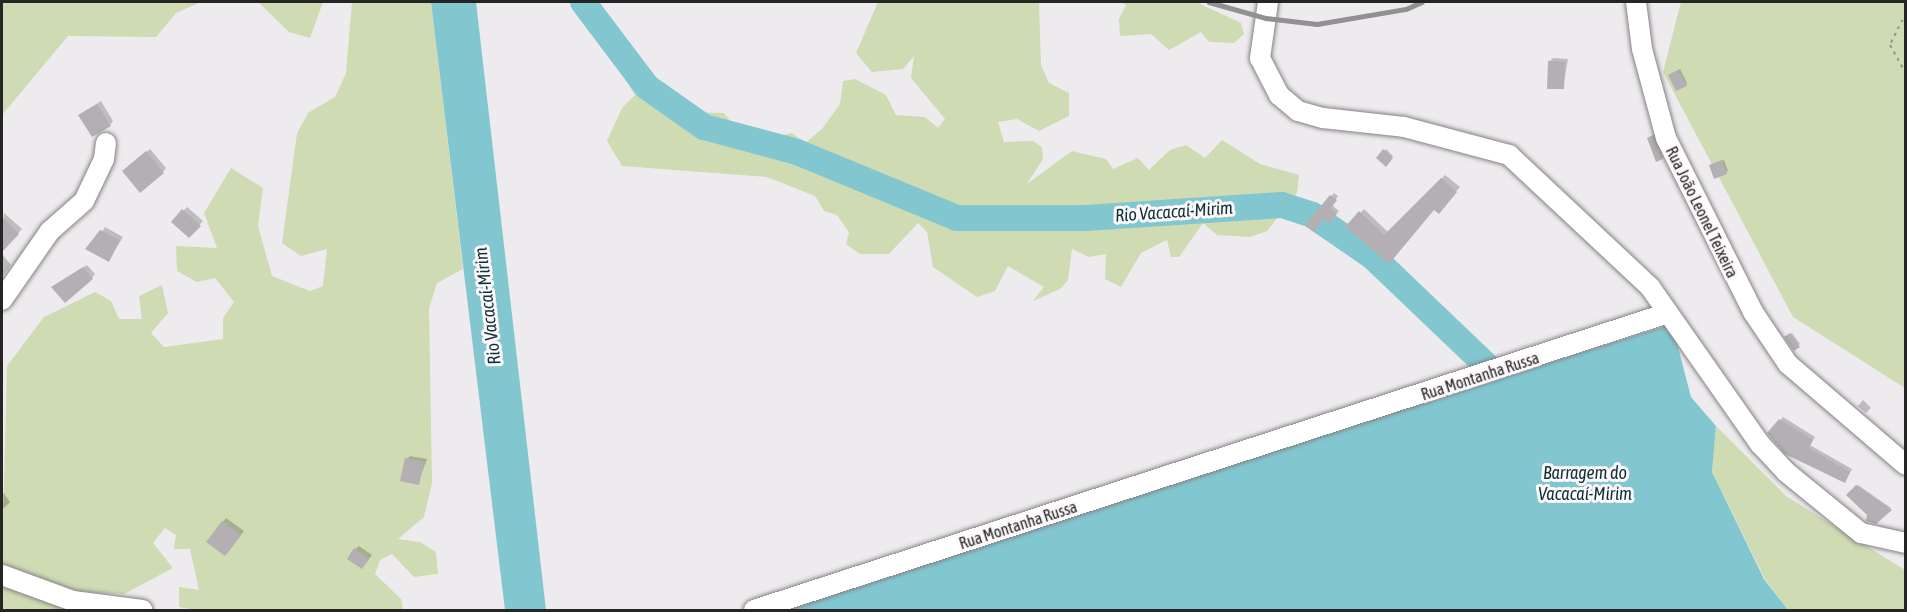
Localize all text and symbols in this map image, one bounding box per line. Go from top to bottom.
street label: Rua João Leonel Teixeira [1662,143,1742,281]
water label: Rio Vacacaí-Mirim [1114,197,1234,227]
water label: Rio Vacacaí-Mirim [470,246,506,366]
street label: Rua Montanha Russa [1419,348,1541,404]
water label: Barragem do Vacacaí-Mirim [1538,463,1632,506]
street label: Rua Montanha Russa [957,497,1079,553]

